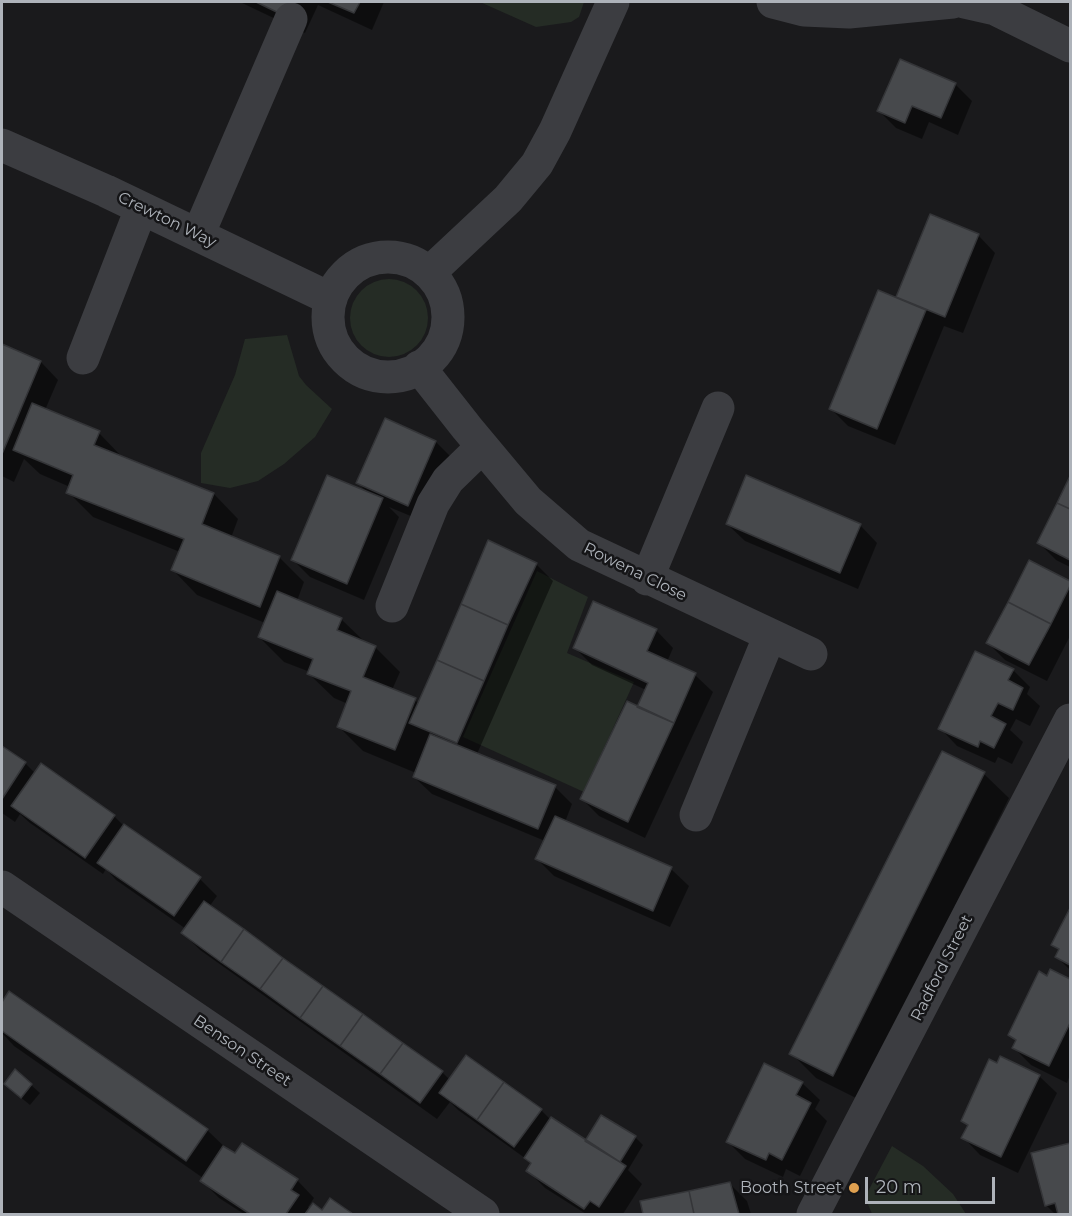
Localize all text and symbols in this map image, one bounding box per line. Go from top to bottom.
street label: Crewton Way [115,188,219,252]
street label: Rowena Close [580,539,690,605]
street label: Radford Street [907,912,977,1024]
street label: Benson Street [189,1011,295,1091]
scale bar [868,1165,998,1203]
text: 20 m [876,1176,922,1198]
place label: Booth Street [740,1178,842,1198]
marker: Booth Street [847,1181,861,1195]

